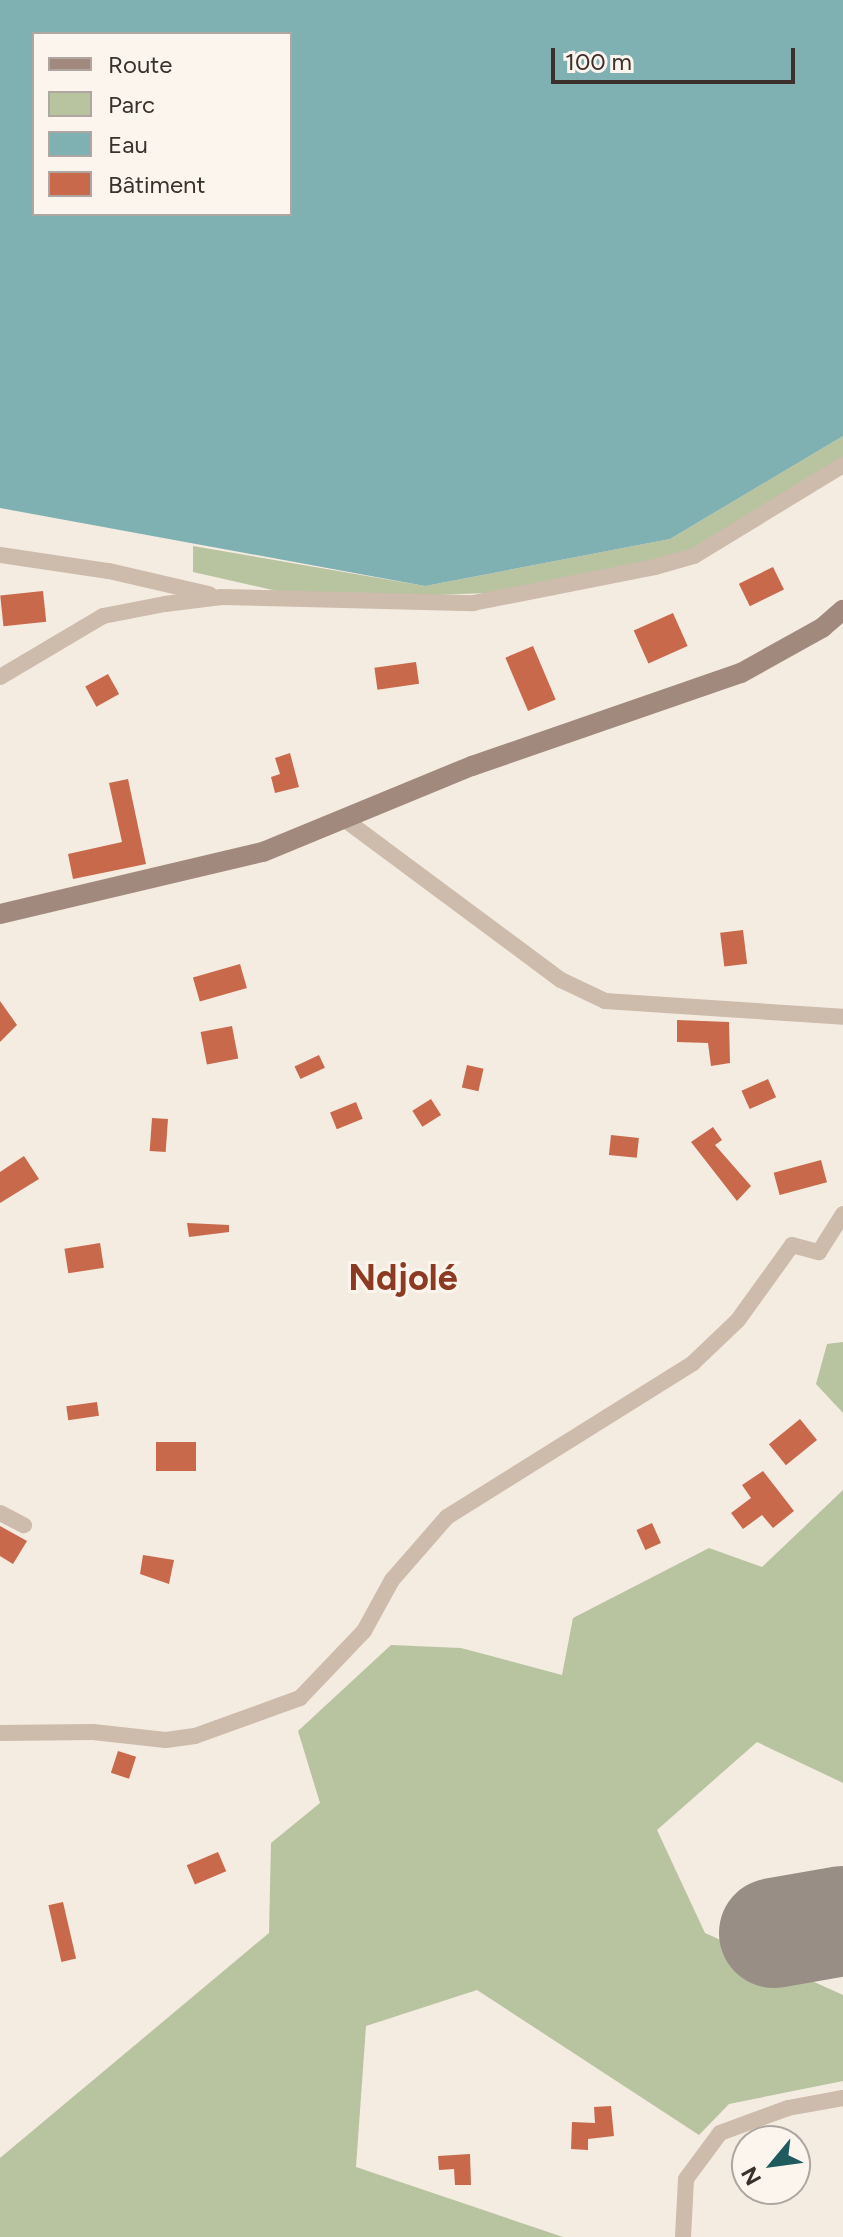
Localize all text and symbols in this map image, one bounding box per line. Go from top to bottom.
legend [32,32,292,216]
scale bar [555,32,799,82]
text: 100 m [565,47,632,76]
text: Route [108,50,172,79]
text: Parc [108,90,155,119]
text: Eau [108,130,148,159]
text: Bâtiment [108,170,206,199]
district label: Ndjolé [348,1256,458,1300]
north arrow [731,2125,811,2205]
text: N [735,2162,767,2190]

